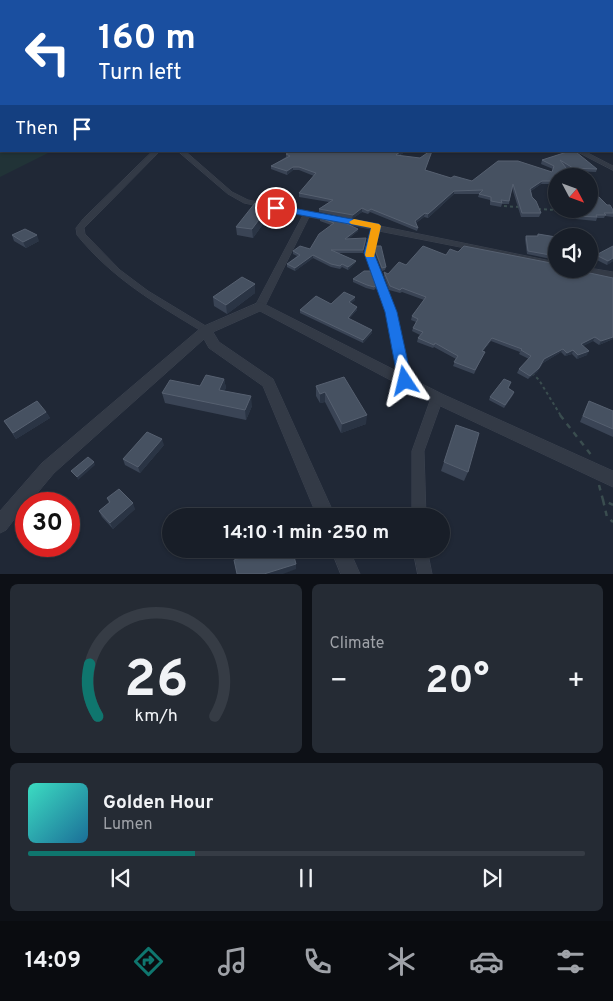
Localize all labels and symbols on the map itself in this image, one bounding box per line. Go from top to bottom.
north arrow [548,168,598,218]
pin [255,187,297,229]
position arrow [378,354,430,406]
speed limit sign: 30 [15,492,80,557]

